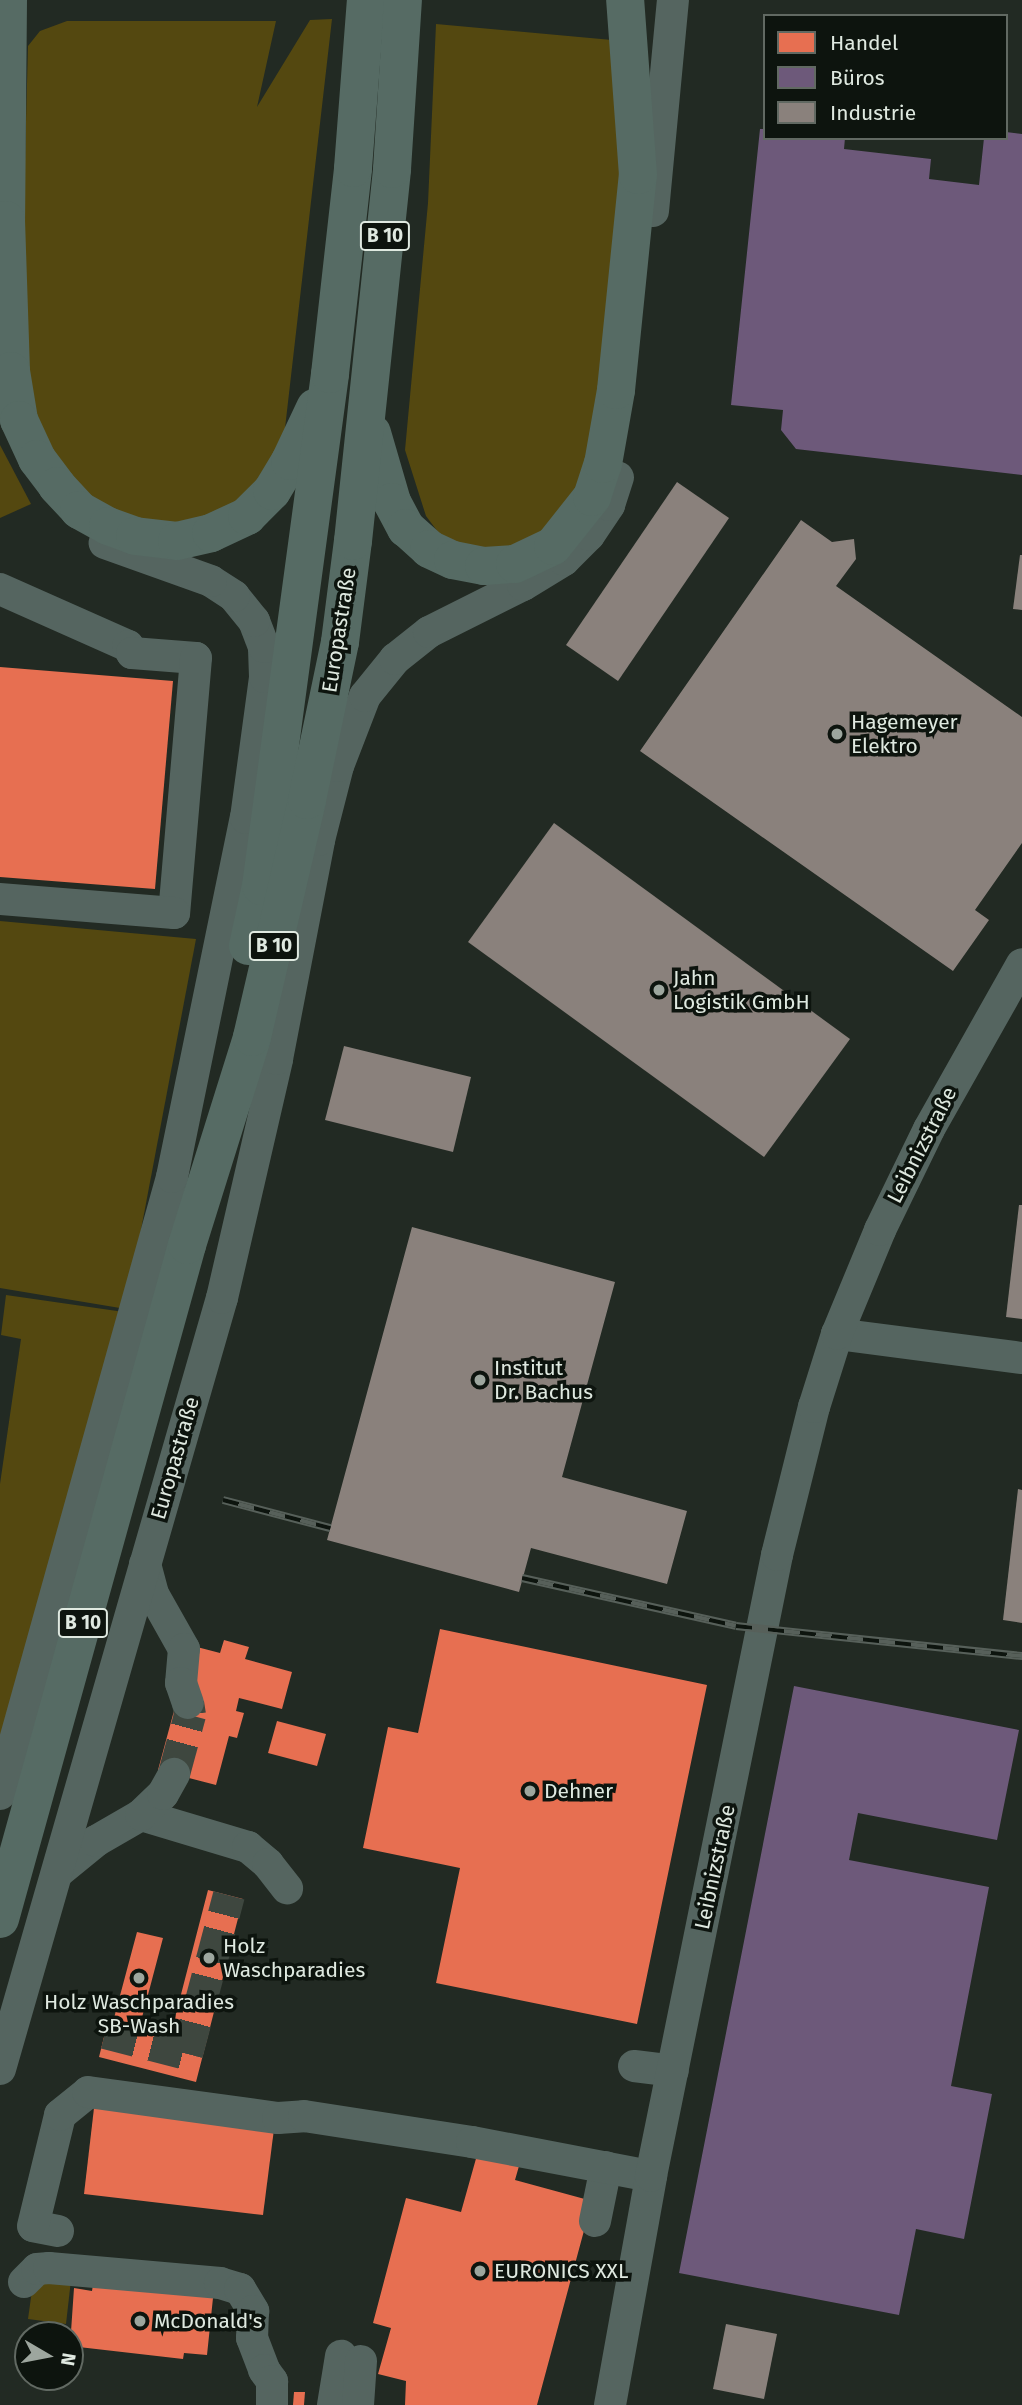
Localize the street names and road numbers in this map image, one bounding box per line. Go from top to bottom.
road number: B 10 [359,220,411,252]
street label: Europastraße [317,566,361,694]
road number: B 10 [248,930,300,962]
street label: Leibnizstraße [882,1083,962,1207]
street label: Europastraße [145,1394,205,1522]
road number: B 10 [57,1608,109,1638]
street label: Leibnizstraße [689,1802,741,1932]

